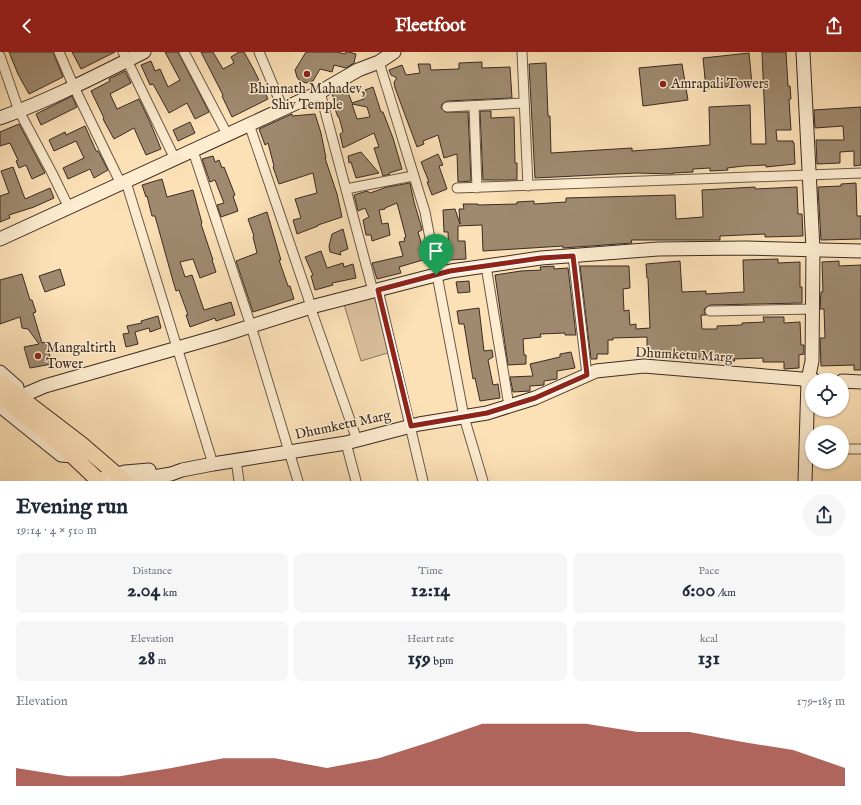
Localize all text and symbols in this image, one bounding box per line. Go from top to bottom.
icon: back [16,15,38,37]
text: Fleetfoot [395,15,466,38]
icon: share [823,15,845,37]
marker: Bhimnath Mahadev, Shiv Temple [302,69,312,79]
place label: Amrapali Towers [670,75,769,93]
marker: Amrapali Towers [658,79,668,89]
place label: Bhimnath Mahadev, Shiv Temple [249,80,365,114]
pin [419,234,453,275]
icon: arrive [425,240,447,262]
place label: Mangaltirth Tower [46,339,117,373]
street label: Dhumketu Marg [635,343,734,367]
marker: Mangaltirth Tower [33,351,43,361]
map controls [805,373,849,469]
button: locate [805,373,849,417]
street label: Dhumketu Marg [293,406,393,444]
button: layers [805,425,849,469]
text: Evening run [16,493,128,521]
button: share [803,494,845,536]
text: 19:14 · 4 × 510 m [16,522,97,539]
text: Distance [132,564,172,578]
text: Time [418,564,443,578]
text: Pace [698,564,719,578]
text: 2.04 [127,578,160,603]
text: 12:14 [411,578,450,603]
text: 6:00 [682,578,715,603]
text: km [160,586,177,600]
text: /km [715,586,736,600]
text: Elevation [130,632,174,646]
text: Heart rate [407,632,454,646]
text: kcal [700,632,718,646]
text: 28 [138,646,155,671]
text: 159 [407,646,431,671]
text: 131 [698,646,720,671]
text: m [155,654,166,668]
text: bpm [431,654,454,668]
text: Elevation [16,693,68,710]
text: 179–185 m [797,693,845,710]

